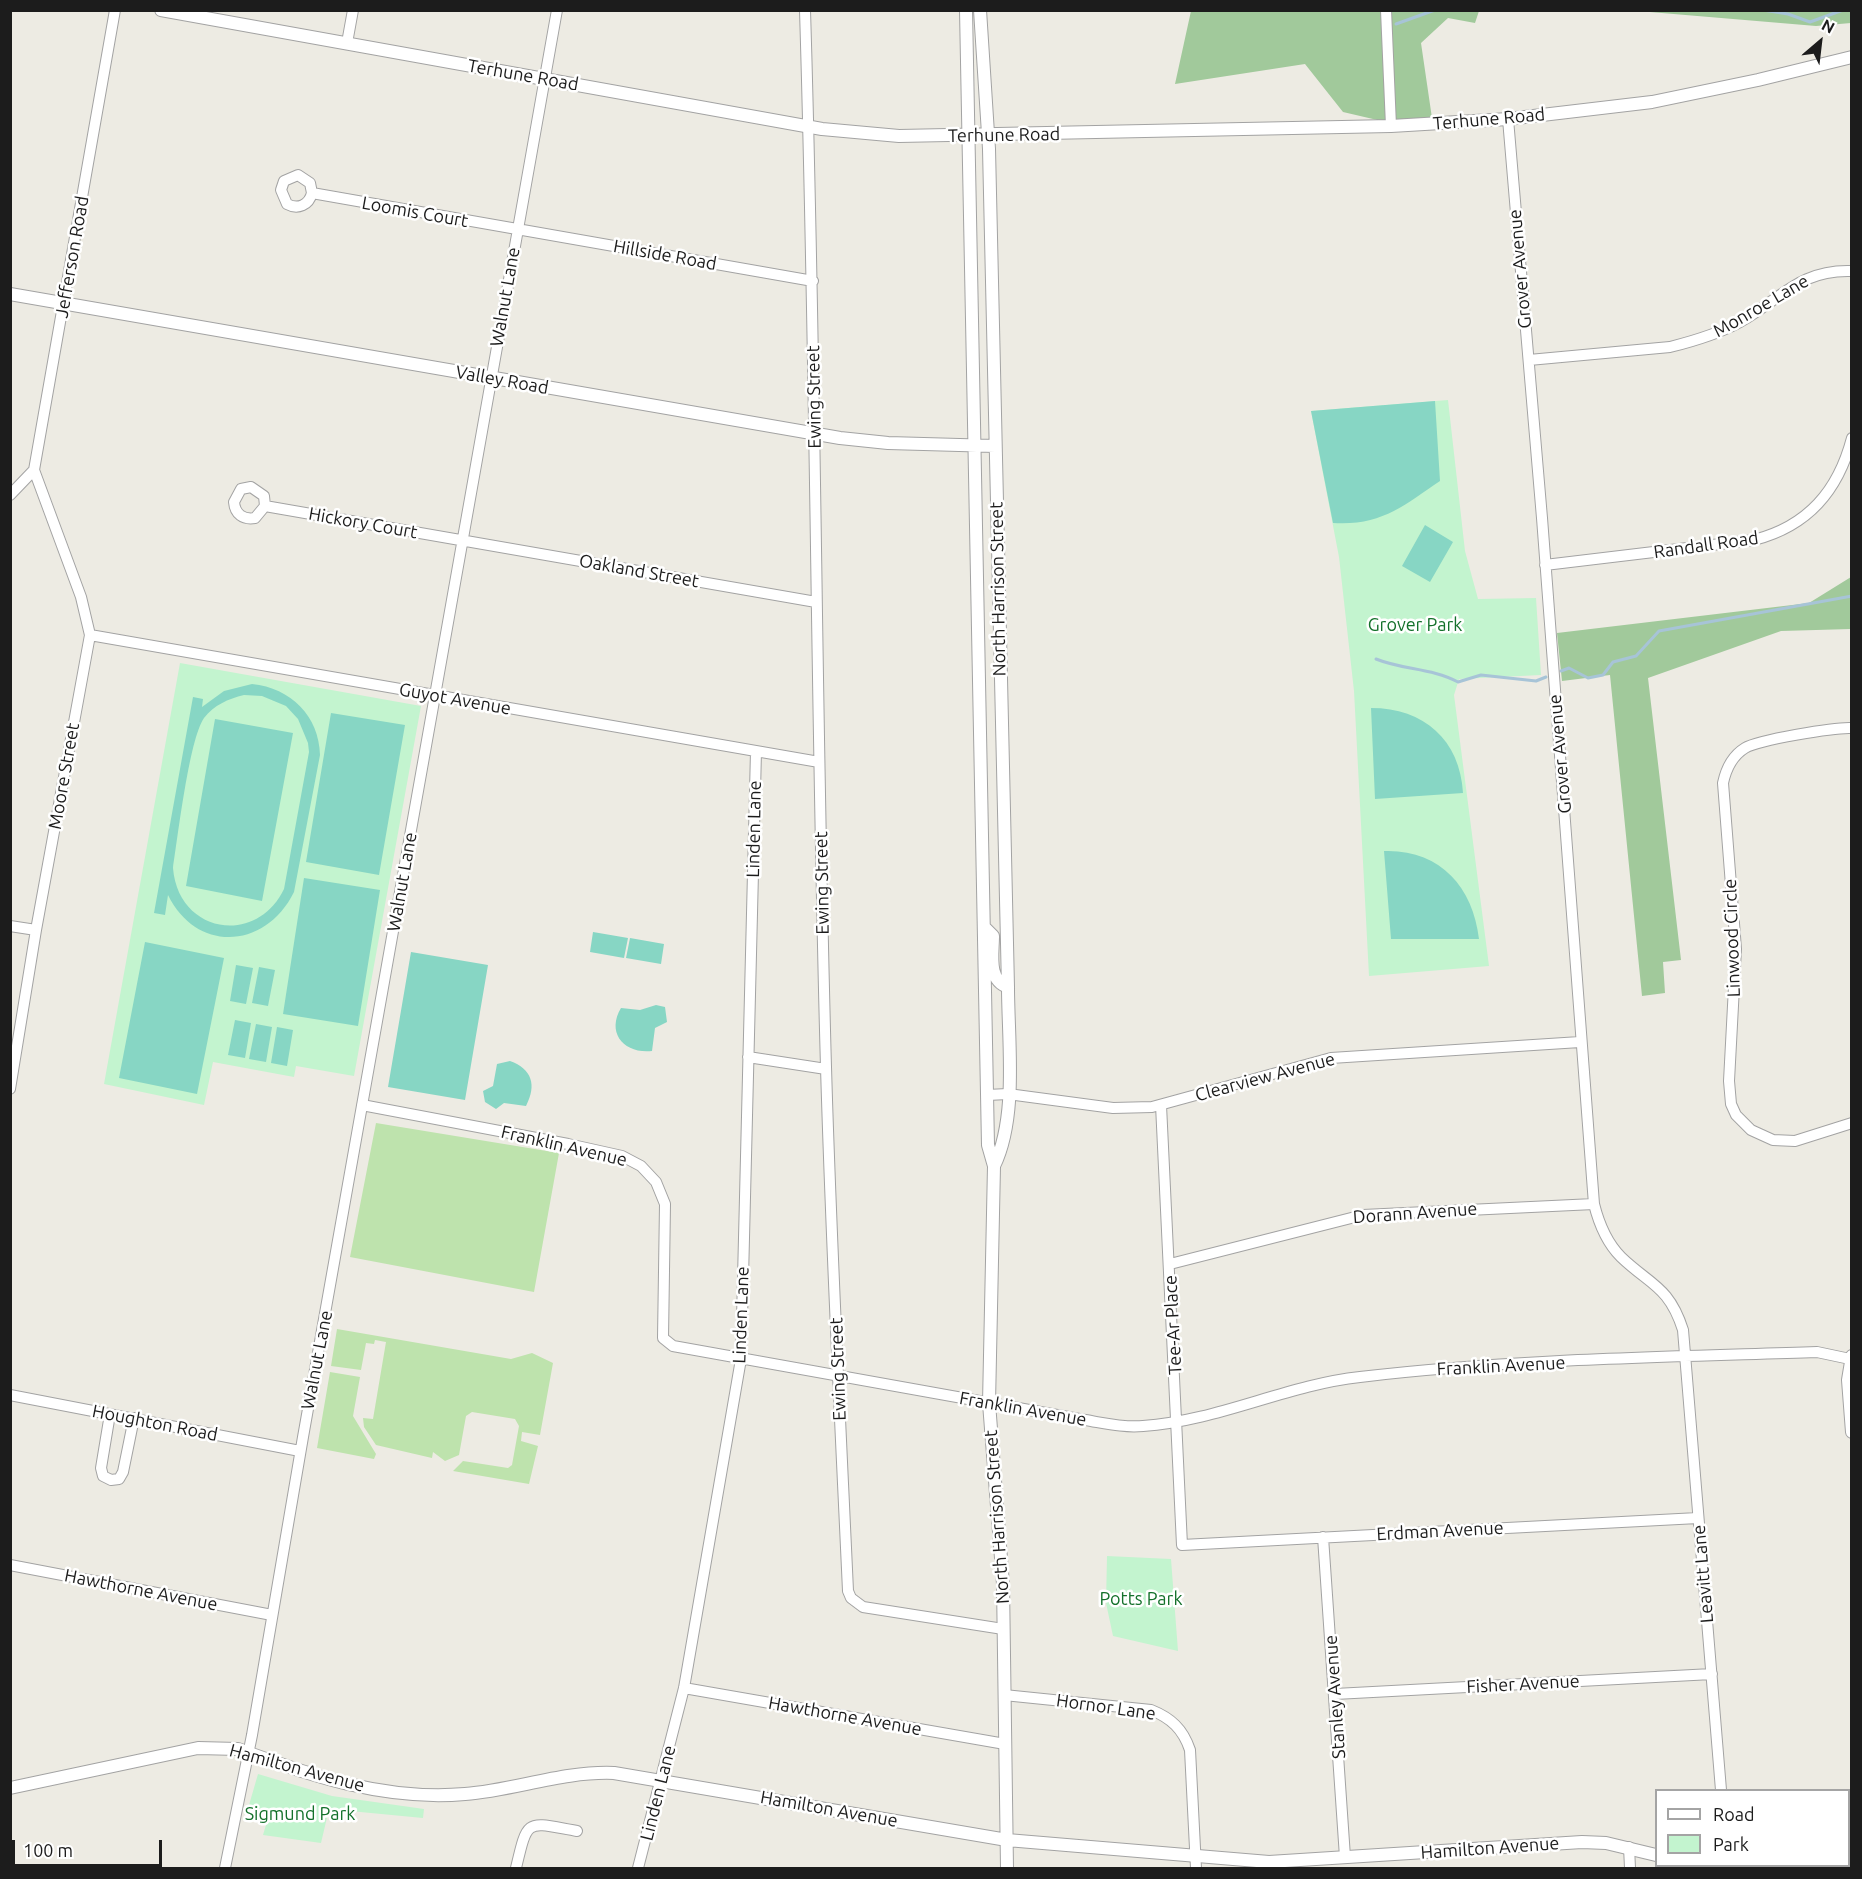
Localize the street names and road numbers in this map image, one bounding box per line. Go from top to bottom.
street label: Terhune Road [466,55,580,95]
street label: Terhune Road [1432,103,1546,135]
street label: Terhune Road [948,123,1060,147]
street label: Loomis Court [360,192,470,232]
street label: Jefferson Road [51,194,93,320]
street label: Grover Avenue [1504,209,1536,329]
street label: Hillside Road [612,235,718,275]
street label: Walnut Lane [486,246,524,348]
street label: Monroe Lane [1709,270,1813,342]
street label: Ewing Street [802,345,826,449]
street label: Valley Road [454,361,550,399]
street label: North Harrison Street [986,502,1010,676]
street label: Hickory Court [307,503,419,543]
street label: Randall Road [1652,527,1760,563]
street label: Oakland Street [577,550,701,592]
street label: Guyot Avenue [397,679,513,719]
street label: Grover Avenue [1544,694,1576,814]
street label: Moore Street [44,721,84,831]
street label: Linden Lane [742,780,766,878]
street label: Walnut Lane [383,831,421,933]
street label: Ewing Street [810,831,834,935]
street label: Linwood Circle [1719,878,1745,998]
street label: Clearview Avenue [1193,1048,1337,1106]
street label: Franklin Avenue [499,1121,629,1171]
street label: Dorann Avenue [1352,1198,1478,1228]
street label: Linden Lane [729,1266,753,1364]
street label: Tee-Ar Place [1160,1275,1186,1375]
street label: Walnut Lane [297,1309,337,1411]
street label: Ewing Street [825,1317,851,1421]
street label: Franklin Avenue [1436,1352,1566,1380]
street label: Franklin Avenue [958,1387,1088,1431]
street label: Houghton Road [90,1400,220,1446]
street label: North Harrison Street [980,1429,1014,1605]
street label: Erdman Avenue [1376,1517,1504,1545]
street label: Leavitt Lane [1688,1524,1718,1624]
street label: Hawthorne Avenue [63,1565,219,1615]
street label: Stanley Avenue [1320,1634,1350,1760]
street label: Fisher Avenue [1466,1670,1580,1698]
street label: Hornor Lane [1055,1689,1157,1725]
street label: Hawthorne Avenue [767,1692,923,1740]
street label: Hamilton Avenue [227,1740,367,1796]
street label: Linden Lane [636,1743,680,1843]
street label: Hamilton Avenue [759,1786,899,1832]
street label: Hamilton Avenue [1420,1832,1560,1864]

